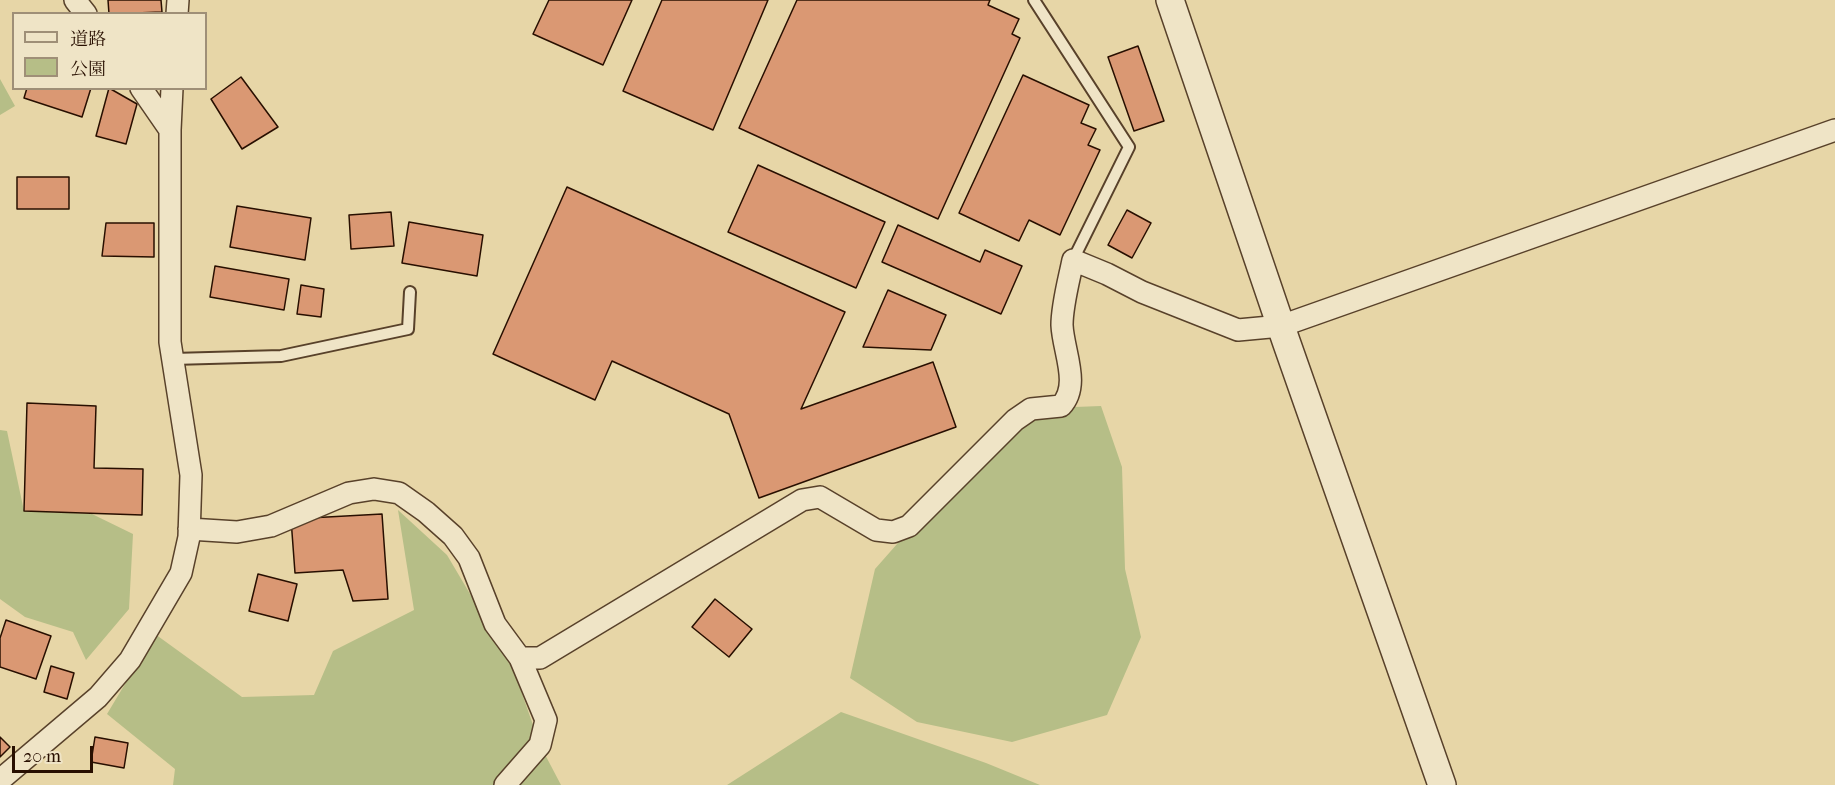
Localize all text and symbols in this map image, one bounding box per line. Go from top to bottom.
legend [12,12,207,90]
text: 道路 [70,29,106,50]
text: 公園 [70,59,106,80]
scale bar [15,734,96,772]
text: 20 m [23,746,61,767]

